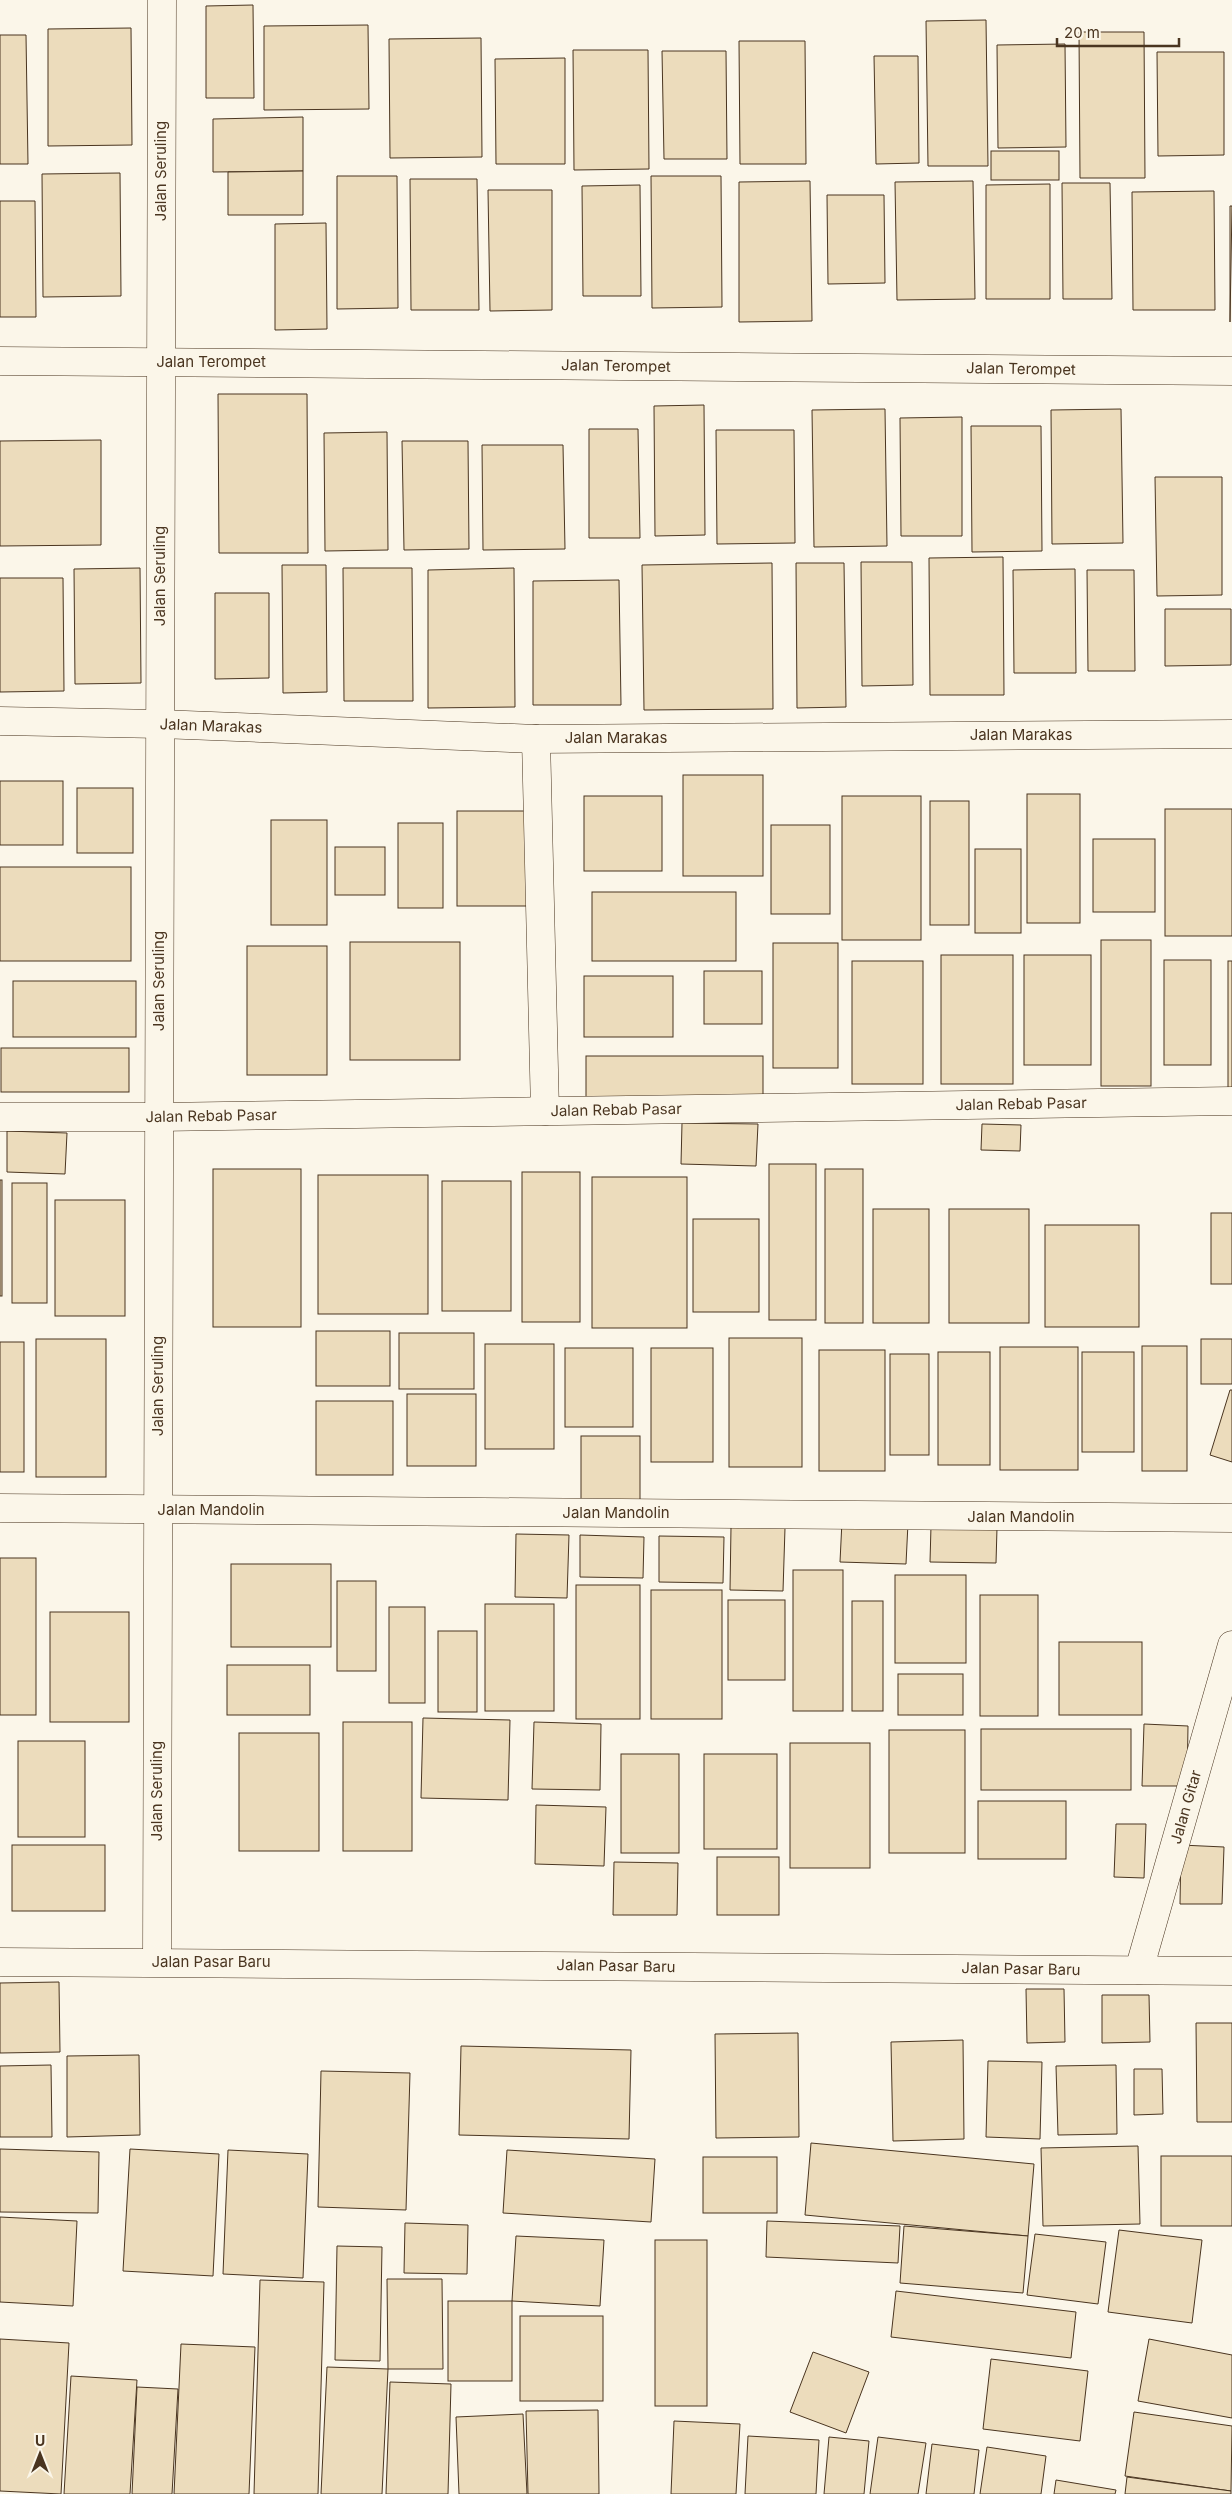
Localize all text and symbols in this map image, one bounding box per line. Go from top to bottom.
scale bar [1057,15,1180,47]
text: 20 m [1064,23,1100,42]
street label: Jalan Seruling [151,121,170,221]
street label: Jalan Terompet [156,352,266,371]
street label: Jalan Terompet [561,355,671,376]
street label: Jalan Terompet [966,358,1076,379]
street label: Jalan Seruling [150,526,169,626]
street label: Jalan Marakas [159,714,263,737]
street label: Jalan Marakas [970,725,1072,744]
street label: Jalan Marakas [565,728,667,747]
street label: Jalan Seruling [149,931,168,1031]
street label: Jalan Rebab Pasar [955,1093,1087,1114]
street label: Jalan Rebab Pasar [550,1099,682,1120]
street label: Jalan Rebab Pasar [145,1105,277,1126]
street label: Jalan Seruling [148,1336,167,1436]
street label: Jalan Mandolin [157,1500,265,1519]
street label: Jalan Mandolin [562,1503,670,1522]
street label: Jalan Mandolin [967,1507,1075,1526]
street label: Jalan Seruling [147,1741,166,1841]
street label: Jalan Gitar [1166,1767,1205,1846]
street label: Jalan Pasar Baru [151,1952,271,1971]
street label: Jalan Pasar Baru [556,1955,676,1976]
street label: Jalan Pasar Baru [961,1958,1081,1979]
north arrow [15,2429,65,2479]
text: U [35,2432,45,2449]

